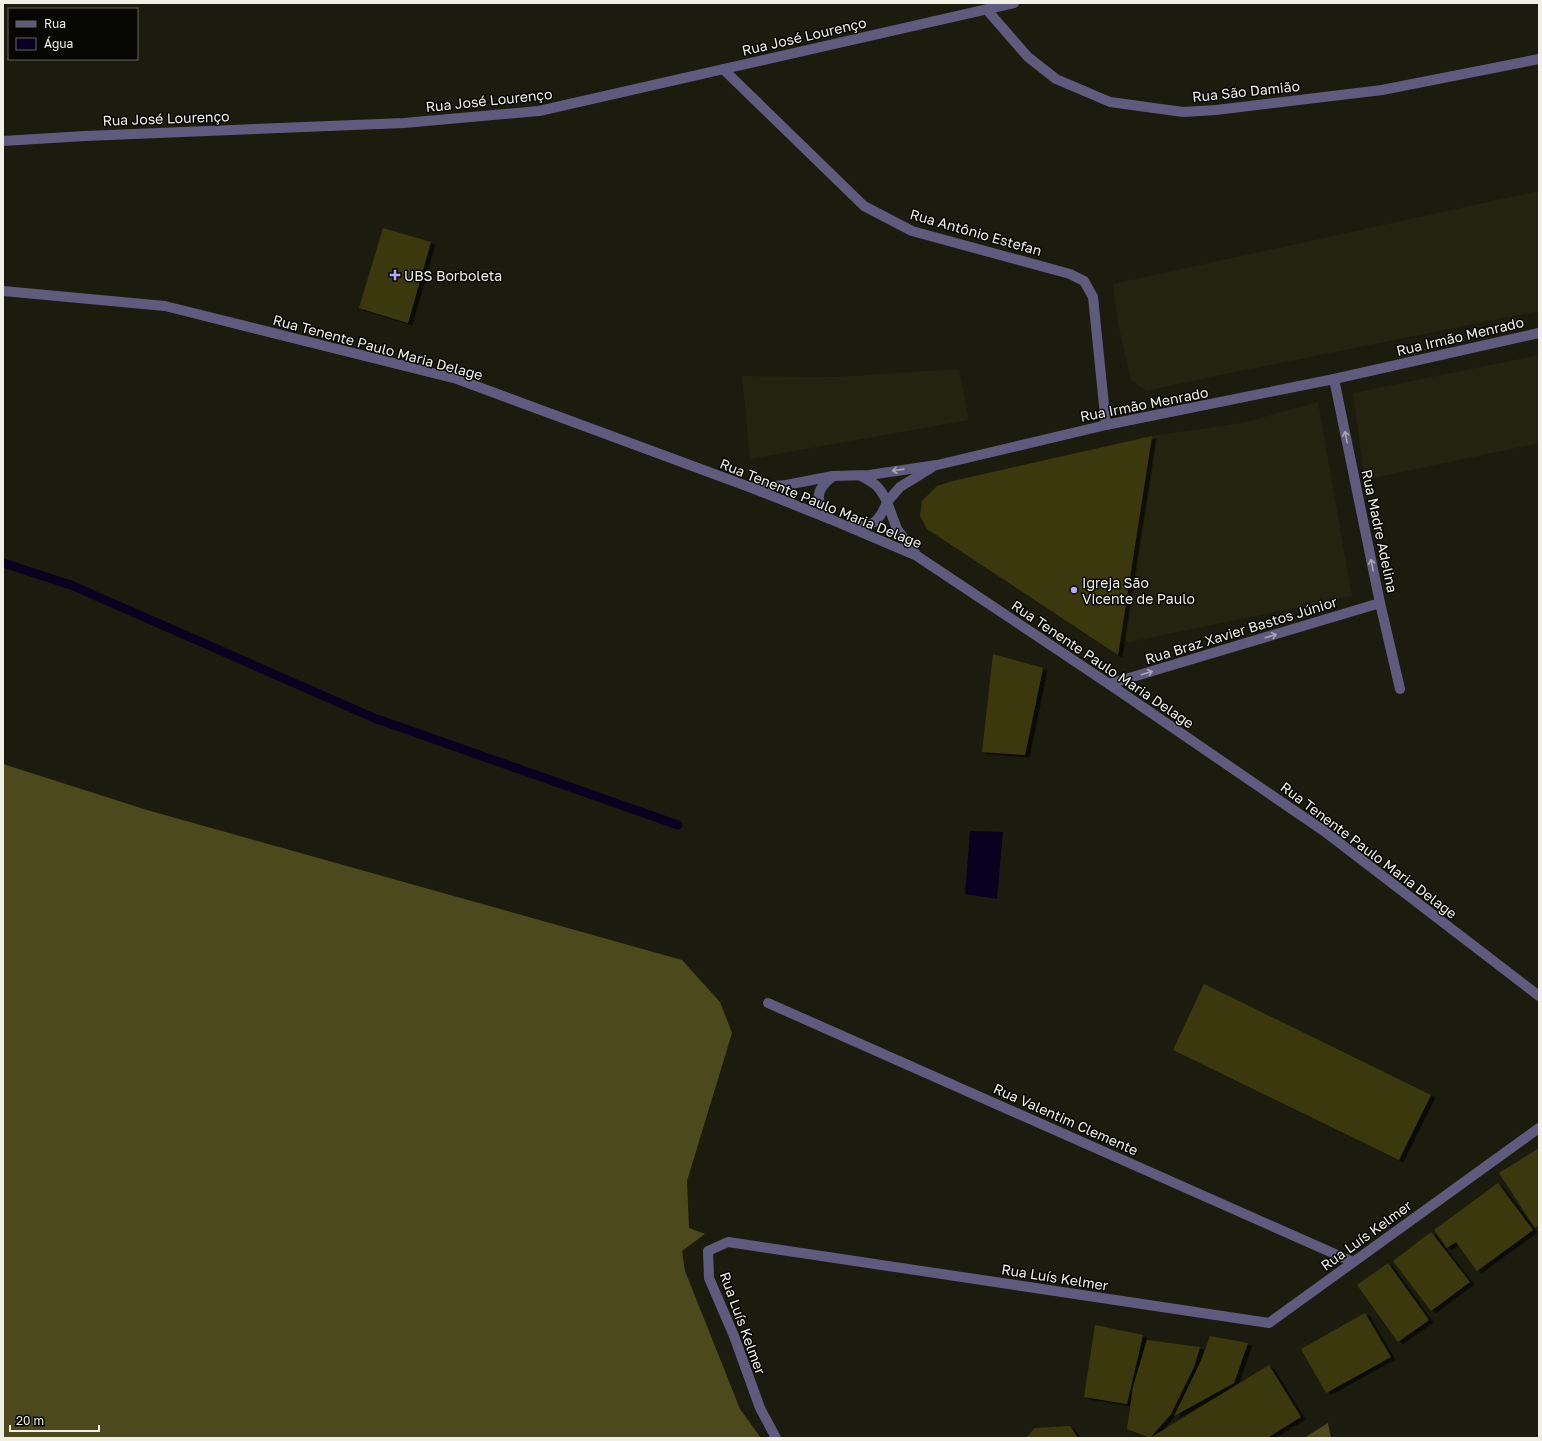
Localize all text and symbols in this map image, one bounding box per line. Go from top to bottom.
legend [8,8,138,60]
street label: Rua José Lourenço [740,13,868,59]
text: Rua [44,16,66,31]
text: Água [44,36,73,51]
street label: Rua São Damião [1191,77,1301,105]
street label: Rua José Lourenço [425,85,553,115]
street label: Rua José Lourenço [102,107,230,129]
street label: Rua Antônio Estefan [908,205,1044,259]
place label: UBS Borboleta [404,267,502,284]
marker: UBS Borboleta [389,269,401,281]
street label: Rua Tenente Paulo Maria Delage [271,311,485,383]
street label: Rua Irmão Menrado [1395,313,1525,359]
street label: Rua Irmão Menrado [1078,383,1210,425]
one-way arrow [1342,431,1350,444]
street label: Rua Tenente Paulo Maria Delage [718,455,924,551]
one-way arrow [892,466,905,474]
street label: Rua Madre Adelina [1359,468,1401,594]
one-way arrow [1368,559,1376,572]
place label: Igreja São Vicente de Paulo [1082,574,1195,607]
marker: Igreja São Vicente de Paulo [1069,585,1079,595]
street label: Rua Braz Xavier Bastos Júnior [1143,592,1340,667]
street label: Rua Tenente Paulo Maria Delage [1009,596,1197,732]
one-way arrow [1265,632,1278,639]
one-way arrow [1140,669,1153,676]
street label: Rua Tenente Paulo Maria Delage [1277,778,1461,922]
street label: Rua Valentim Clemente [991,1079,1141,1159]
street label: Rua Luís Kelmer [1317,1196,1415,1274]
street label: Rua Luís Kelmer [1000,1260,1110,1294]
street label: Rua Luís Kelmer [717,1269,770,1377]
scale bar [10,1407,99,1433]
text: 20 m [16,1413,44,1428]

